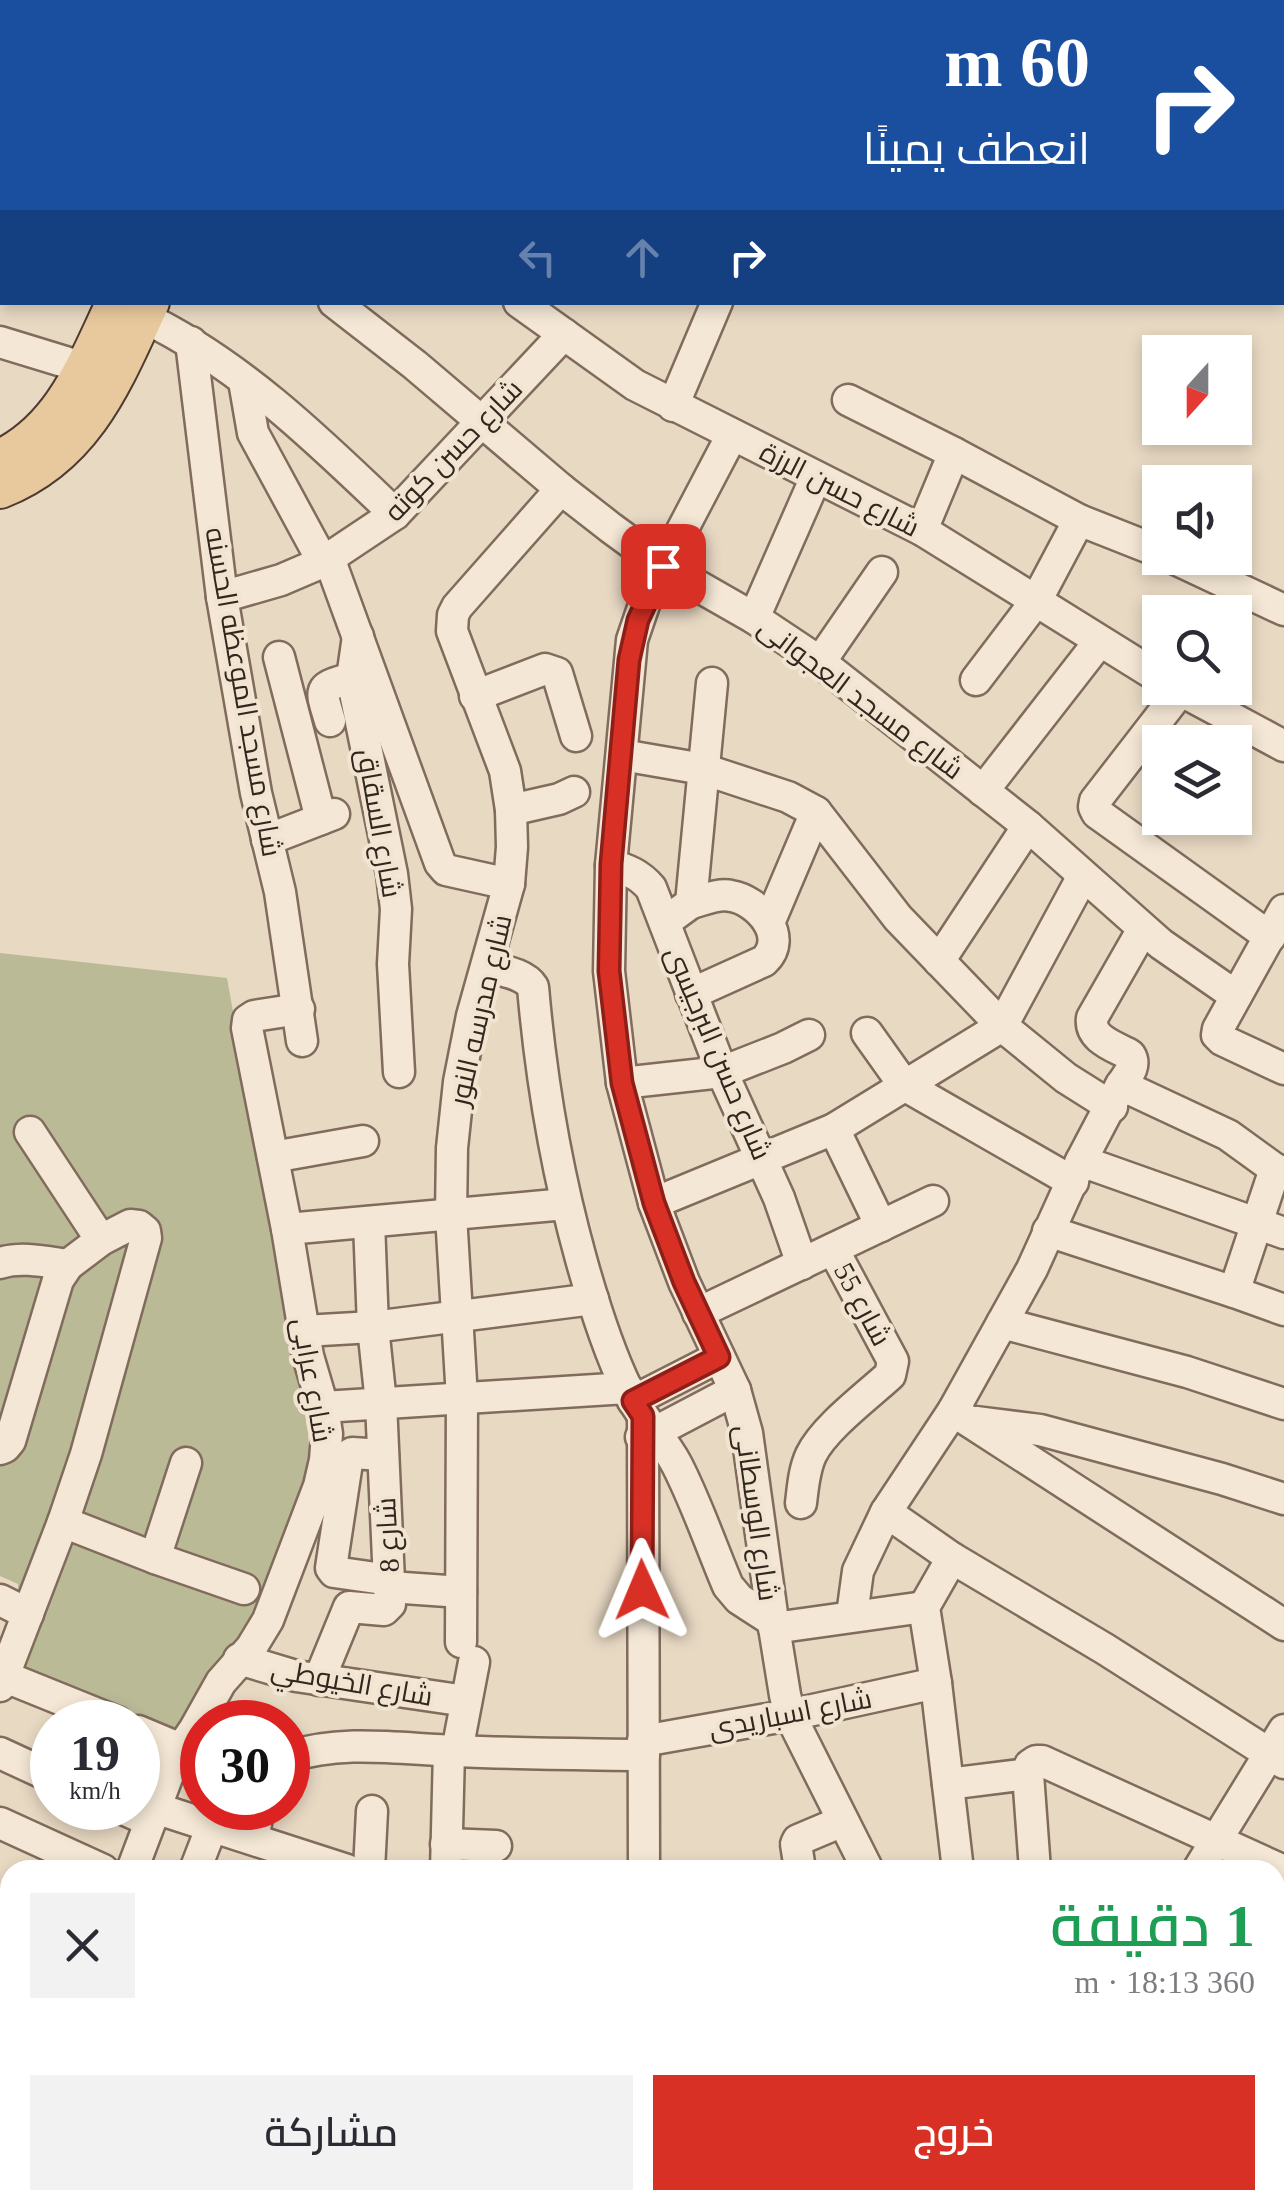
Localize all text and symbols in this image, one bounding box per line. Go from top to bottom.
text: 60 m [944,24,1090,101]
icon: right [1125,40,1255,170]
text: انعطف يمينًا [863,124,1090,174]
icon: left [510,230,565,285]
icon: ahead [615,230,670,285]
icon: right [720,230,775,285]
north arrow [1142,335,1252,445]
map controls [1142,335,1252,835]
street label: شارع حسن كوته [378,373,531,529]
street label: شارع حسن الرزة [754,436,924,545]
button: sound [1142,465,1252,575]
pin [621,524,706,609]
street label: شارع مسجد الموعظه الحسنه [196,525,288,860]
icon: arrive [636,539,691,594]
button: search [1142,595,1252,705]
street label: شارع مسجد العجوانى [751,611,969,788]
button: layers [1142,725,1252,835]
street label: شارع السقاق [348,746,408,901]
street label: شارع مدرسه النور [443,912,520,1111]
street label: شارع حسن البرجيسى [657,942,777,1166]
street label: شارع 55 [825,1258,897,1352]
street label: شارع عرابى [283,1315,339,1445]
street label: شارع الوسطانى [726,1423,784,1603]
street label: شارع 8 [370,1496,408,1573]
position arrow [590,1538,694,1642]
street label: شارع الخيوطي [268,1653,435,1718]
street label: شارع اسباريدى [706,1682,875,1747]
speed limit sign: 30 [180,1700,310,1830]
text: 19 [70,1725,120,1781]
text: km/h [69,1777,121,1804]
button: close [30,1893,135,1998]
text: 1 دقيقة [1050,1893,1255,1959]
text: 360 m · 18:13 [1075,1964,1255,2000]
button: مشاركة [30,2075,633,2190]
button: خروج [653,2075,1255,2190]

